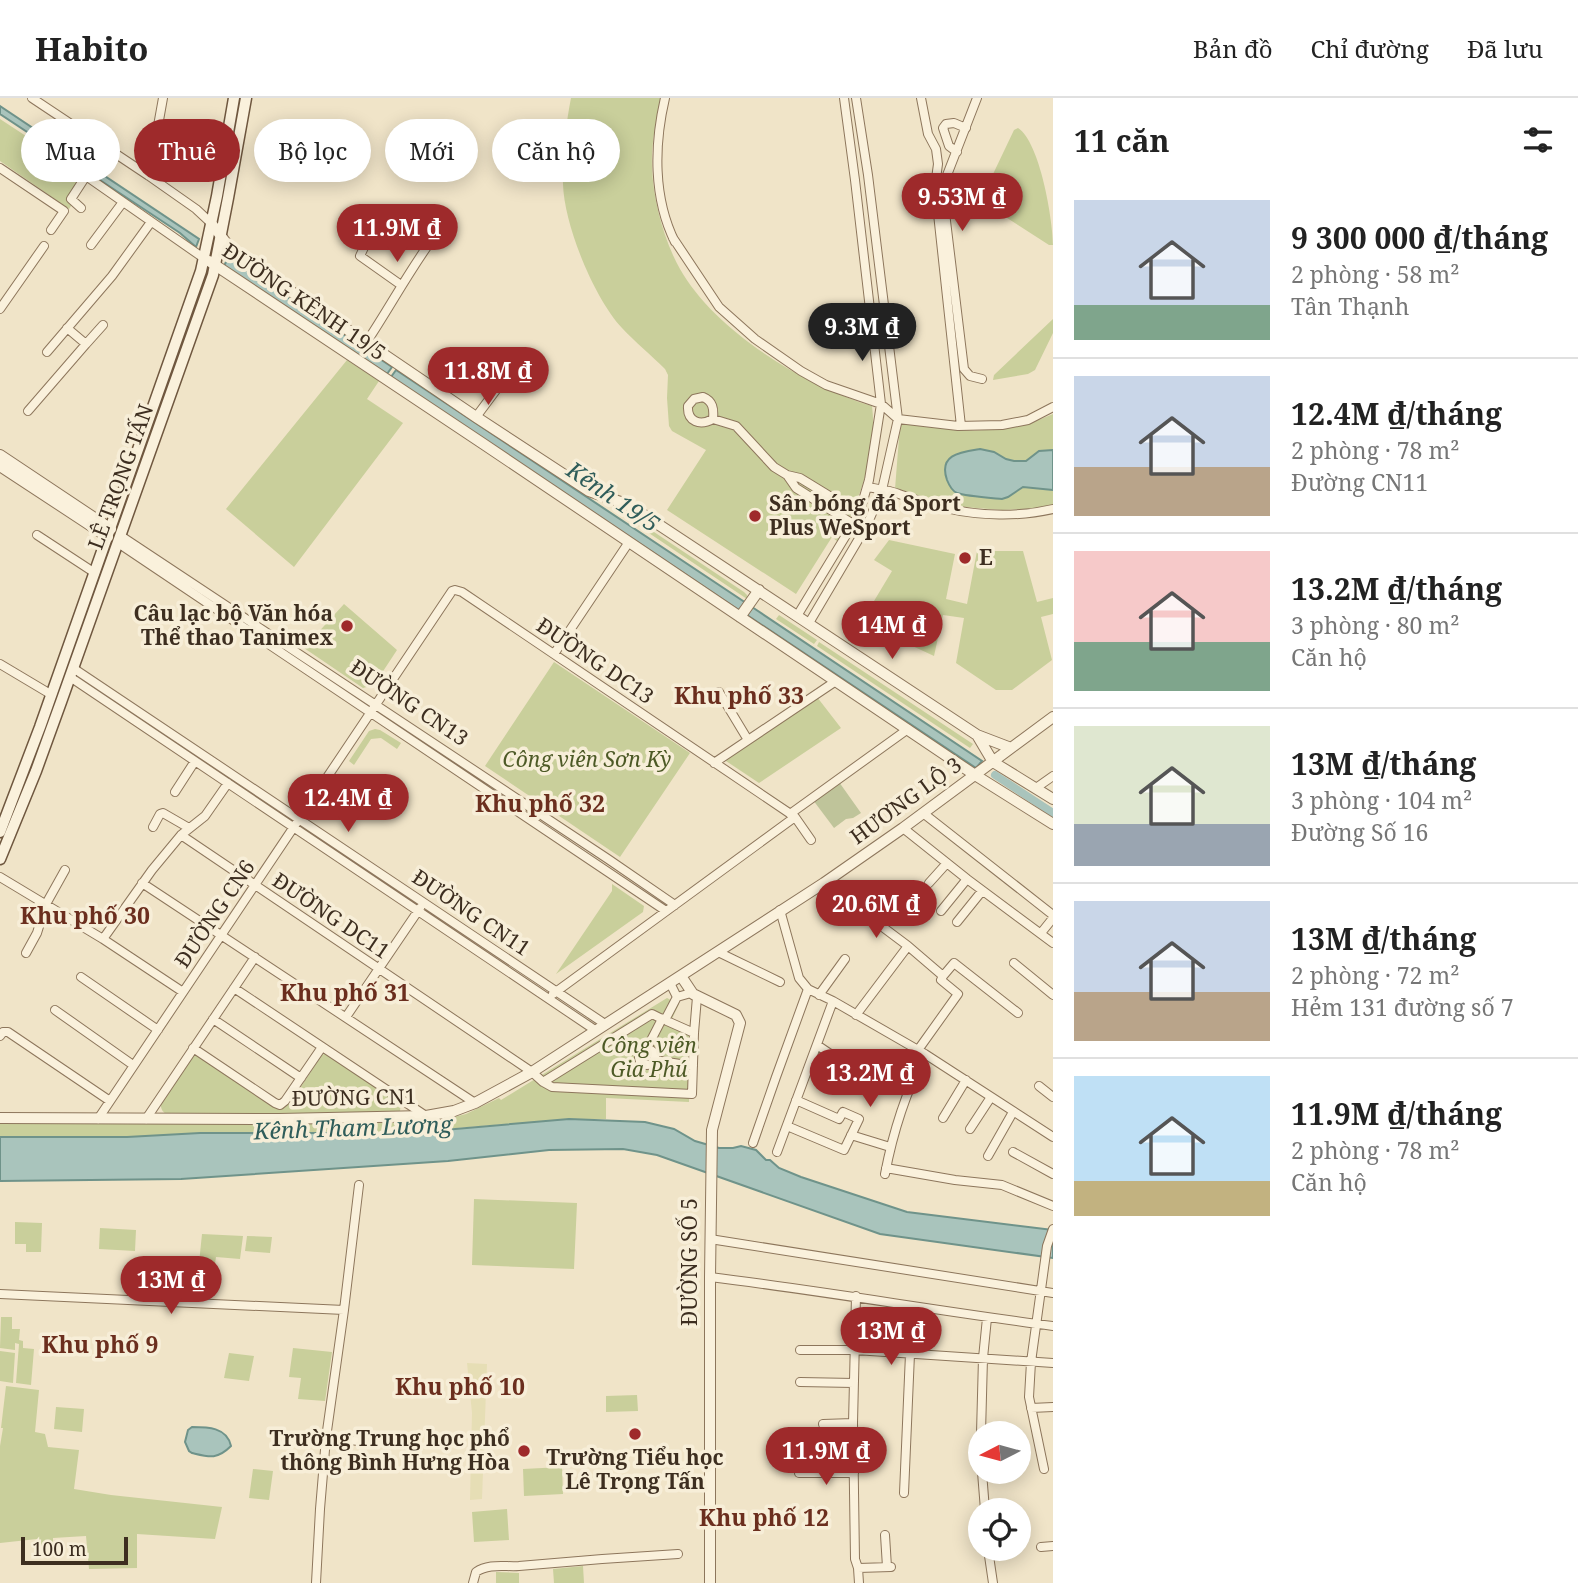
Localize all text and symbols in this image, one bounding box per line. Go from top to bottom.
text: Habito [35,26,149,71]
text: Bản đồ [1193,32,1273,65]
text: Chỉ đường [1311,32,1429,65]
text: Đã lưu [1467,32,1543,65]
chip: Mua [21,119,120,182]
chip: Thuê [134,119,240,182]
chip: Bộ lọc [254,119,371,182]
chip: Mới [385,119,478,182]
chip: Căn hộ [492,119,620,182]
text: 11 căn [1074,120,1170,161]
icon: filters [1519,121,1557,159]
pin: 9.53M ₫ [897,174,1027,233]
text: 9.53M ₫ [918,180,1006,212]
pin: 11.9M ₫ [332,204,462,264]
text: 11.9M ₫ [353,211,441,243]
text: 9 300 000 ₫/tháng [1291,217,1548,258]
icon: home [1130,228,1214,312]
street label: ĐƯỜNG KÊNH 19/5 [217,236,392,366]
text: 2 phòng · 58 m² [1291,258,1459,290]
text: Tân Thạnh [1291,290,1409,322]
pin: 9.3M ₫ [805,303,919,363]
text: 9.3M ₫ [824,310,900,342]
pin: 11.8M ₫ [423,348,553,407]
text: 11.8M ₫ [444,354,532,386]
text: 12.4M ₫/tháng [1291,393,1502,434]
street label: LÊ TRỌNG TẤN [81,400,159,553]
icon: home [1130,404,1214,488]
text: 2 phòng · 78 m² [1291,434,1459,466]
water label: Kênh 19/5 [560,453,666,539]
text: Đường CN11 [1291,466,1428,498]
place label: Sân bóng đá Sport Plus WeSport [769,489,961,541]
marker: Sân bóng đá Sport Plus WeSport [747,508,763,524]
place label: E [979,543,993,571]
marker: E [957,550,973,566]
text: 13.2M ₫/tháng [1291,568,1502,609]
icon: home [1130,579,1214,663]
place label: Câu lạc bộ Văn hóa Thể thao Tanimex [133,599,333,651]
pin: 14M ₫ [843,602,941,661]
text: 14M ₫ [858,608,926,640]
text: 3 phòng · 80 m² [1291,609,1459,641]
street label: ĐƯỜNG DC13 [532,611,660,710]
marker: Câu lạc bộ Văn hóa Thể thao Tanimex [339,618,355,634]
text: Căn hộ [1291,641,1367,673]
street label: ĐƯỜNG CN13 [345,652,474,752]
district label: Khu phố 33 [674,679,804,711]
text: 13M ₫/tháng [1291,743,1476,784]
park label: Công viên Sơn Kỳ [503,745,671,773]
street label: HƯƠNG LỘ 3 [844,750,967,850]
icon: home [1130,754,1214,838]
pin: 12.4M ₫ [283,774,413,834]
text: 12.4M ₫ [304,781,392,813]
text: 3 phòng · 104 m² [1291,784,1472,816]
district label: Khu phố 32 [475,787,605,819]
text: Đường Số 16 [1291,816,1428,848]
street label: ĐƯỜNG CN6 [168,854,261,973]
street label: ĐƯỜNG CN11 [407,862,536,962]
street label: ĐƯỜNG DC11 [268,866,396,965]
pin: 20.6M ₫ [811,880,941,940]
text: 20.6M ₫ [832,887,920,919]
district label: Khu phố 30 [20,899,150,931]
text: 13M ₫/tháng [1291,918,1476,959]
icon: home [1130,929,1214,1013]
text: 2 phòng · 72 m² [1291,959,1459,991]
district label: Khu phố 31 [280,976,410,1008]
text: Hẻm 131 đường số 7 [1291,991,1514,1023]
park label: Công viên Gia Phú [601,1031,697,1083]
pin: 13.2M ₫ [805,1049,935,1109]
text: 13.2M ₫ [826,1056,914,1088]
street label: ĐƯỜNG CN1 [291,1082,417,1112]
text: 11.9M ₫/tháng [1291,1093,1502,1134]
icon: home [1130,1104,1214,1188]
water label: Kênh Tham Lương [252,1108,454,1146]
text: 2 phòng · 78 m² [1291,1134,1459,1166]
text: Căn hộ [1291,1166,1367,1198]
street label: ĐƯỜNG SỐ 5 [675,1198,703,1326]
pin: 13M ₫ [122,1256,220,1316]
text: 13M ₫ [137,1263,205,1295]
pin: 13M ₫ [842,1308,940,1367]
text: 13M ₫ [857,1314,925,1346]
district label: Khu phố 9 [42,1328,158,1360]
district label: Khu phố 10 [395,1370,525,1402]
north arrow [968,1421,1031,1484]
map controls [968,1421,1031,1561]
place label: Trường Trung học phổ thông Bình Hưng Hòa [269,1424,510,1476]
marker: Trường Tiểu học Lê Trọng Tấn [627,1426,643,1442]
pin: 11.9M ₫ [761,1428,891,1487]
text: 11.9M ₫ [782,1434,870,1466]
marker: Trường Trung học phổ thông Bình Hưng Hòa [516,1443,532,1459]
place label: Trường Tiểu học Lê Trọng Tấn [546,1443,724,1495]
button: locate [968,1498,1031,1561]
district label: Khu phố 12 [699,1501,829,1533]
scale bar [21,1534,128,1566]
text: 100 m [32,1536,87,1562]

